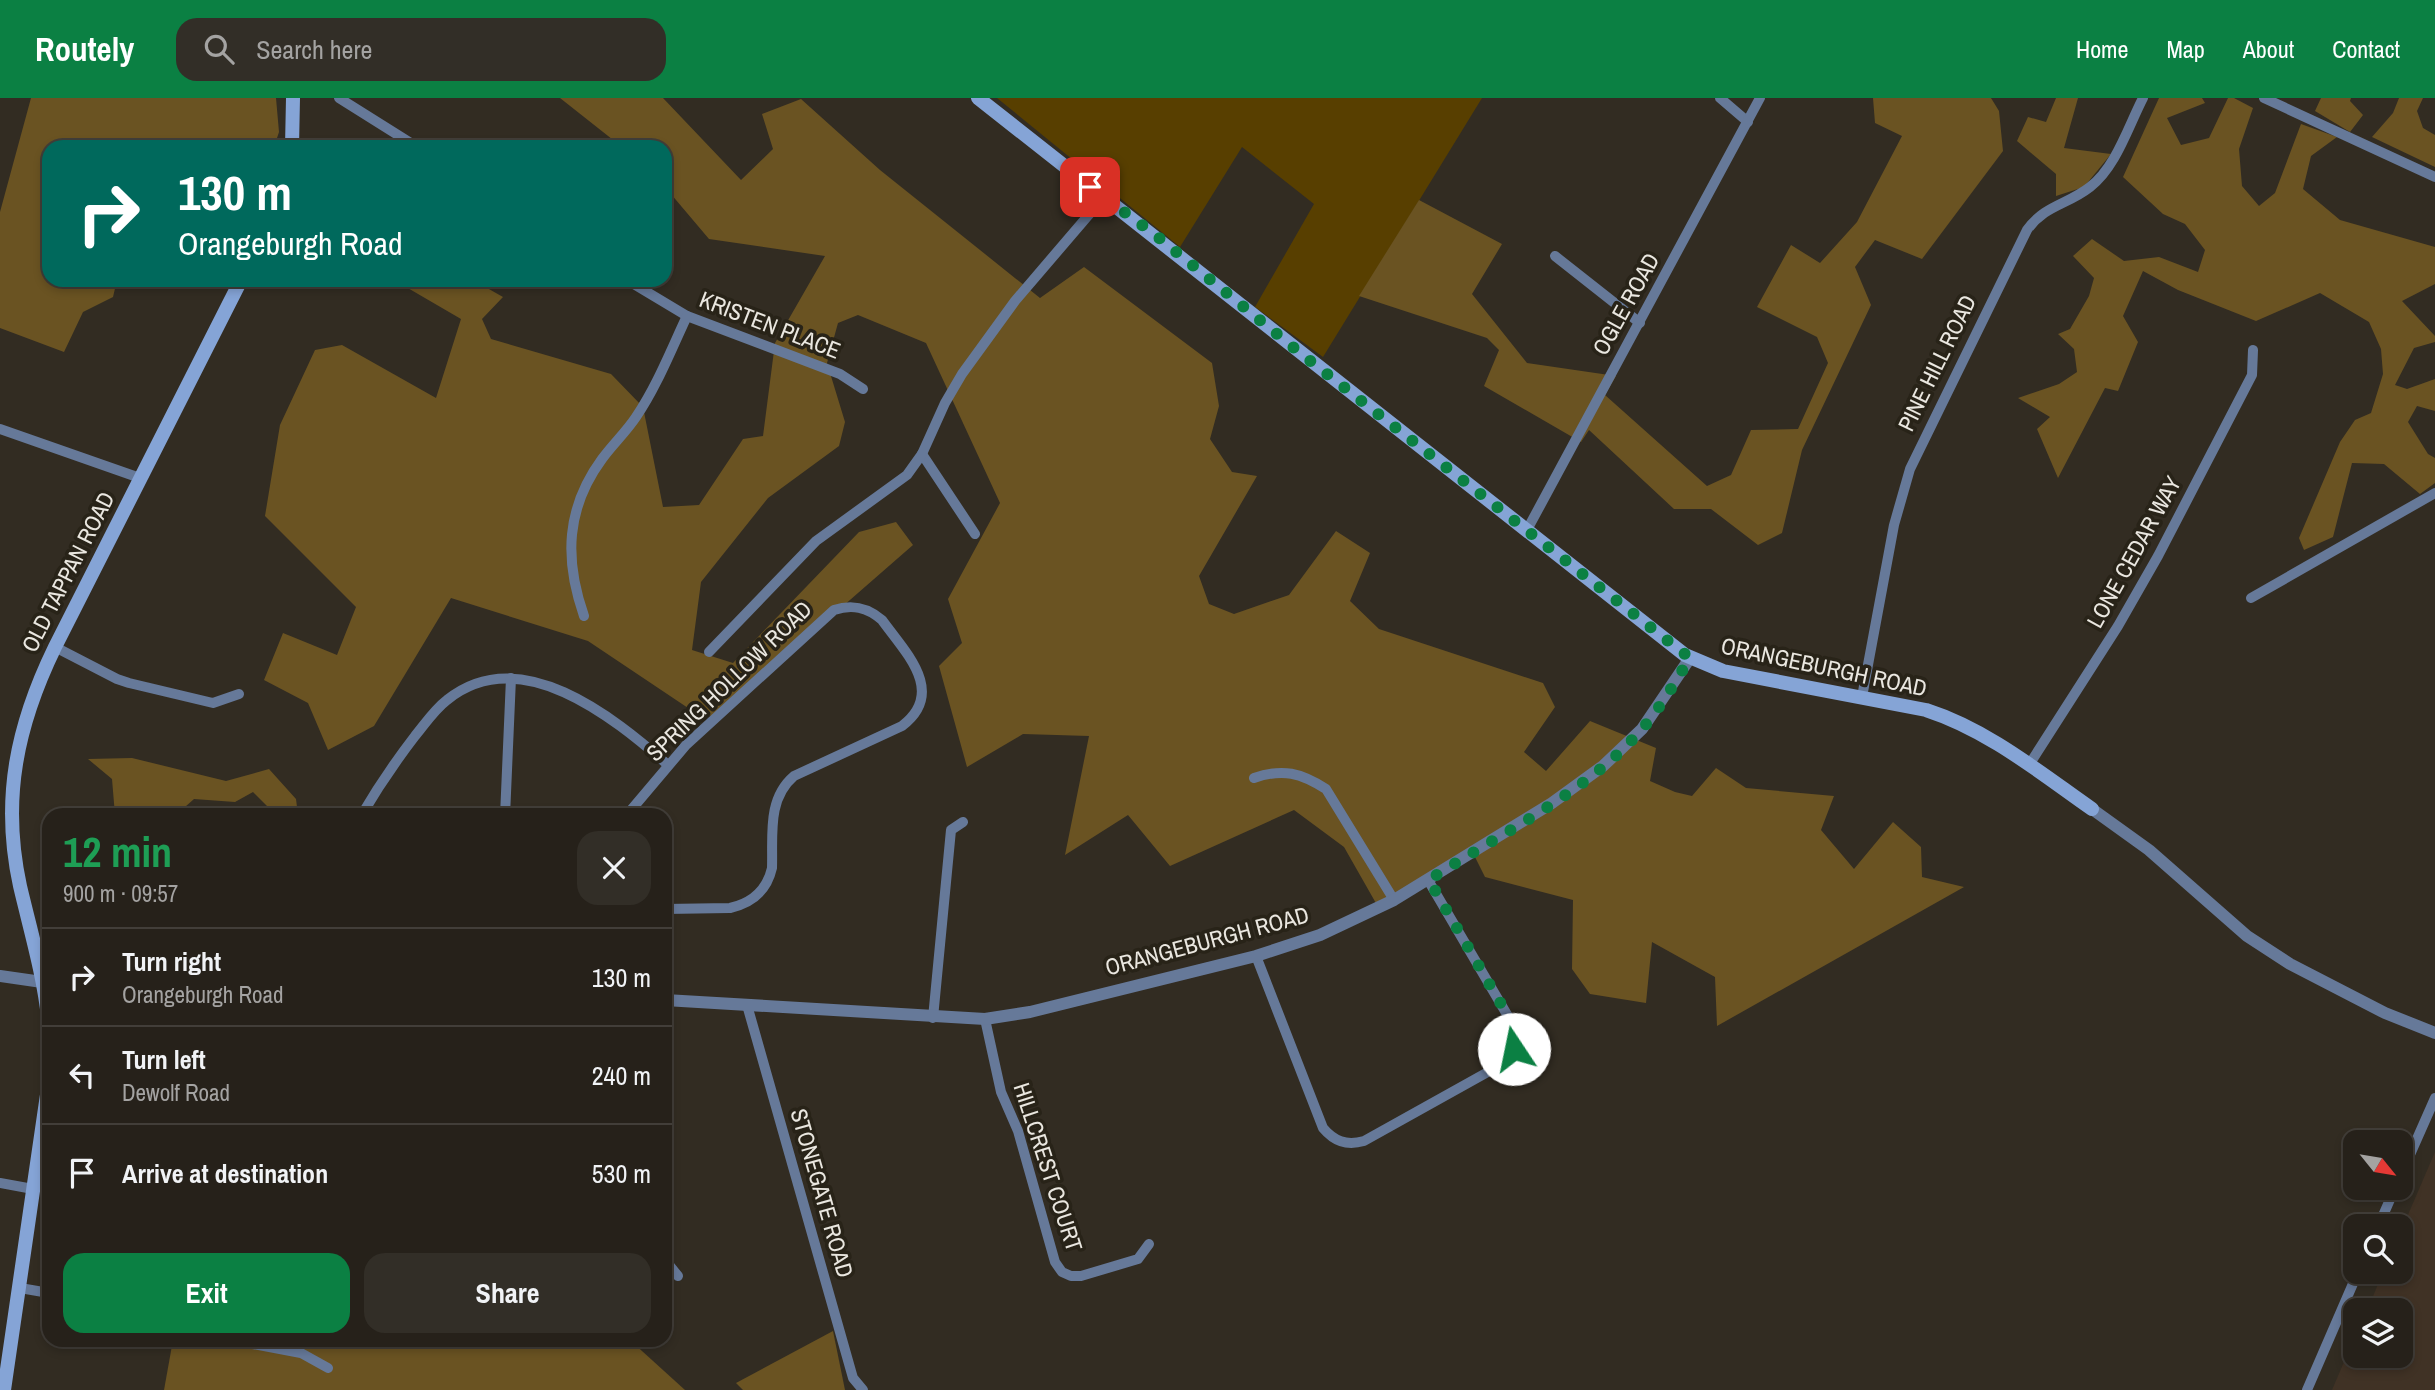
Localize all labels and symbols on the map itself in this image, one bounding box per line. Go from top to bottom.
pin [1060,157,1120,217]
street label: OGLE ROAD [1585,247,1666,360]
street label: KRISTEN PLACE [695,283,845,366]
street label: PINE HILL ROAD [1890,289,1983,436]
street label: LONE CEDAR WAY [2079,470,2188,633]
street label: OLD TAPPAN ROAD [14,486,121,657]
street label: SPRING HOLLOW ROAD [639,593,818,768]
street label: ORANGEBURGH ROAD [1718,630,1930,703]
street label: ORANGEBURGH ROAD [1102,898,1312,983]
position arrow [1477,1012,1551,1086]
street label: HILLCREST COURT [1007,1079,1090,1255]
street label: STONEGATE ROAD [784,1105,861,1281]
north arrow [2343,1130,2413,1200]

